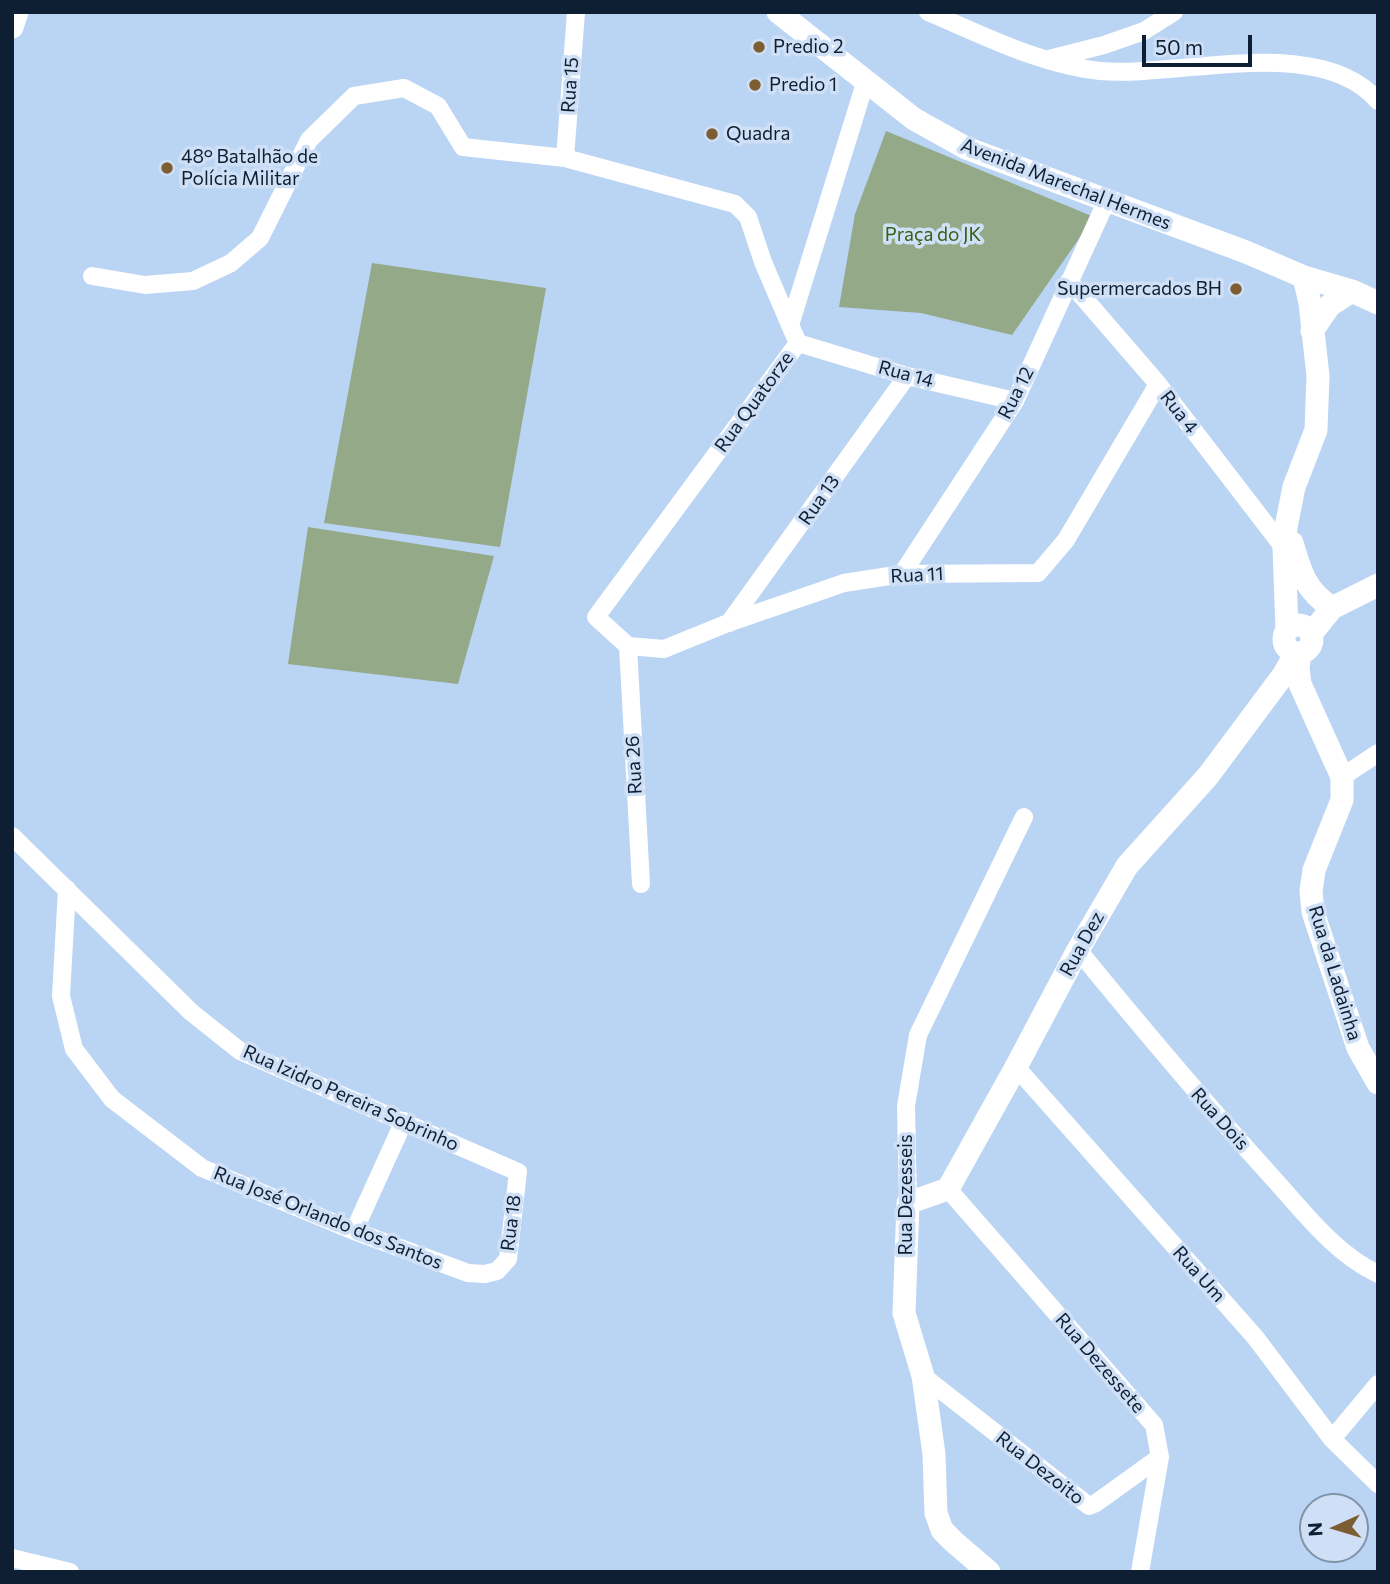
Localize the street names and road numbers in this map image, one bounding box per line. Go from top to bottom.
street label: Rua 15 [557,56,583,114]
street label: Avenida Marechal Hermes [958,133,1174,235]
street label: Rua Quatorze [710,347,798,457]
street label: Rua 14 [876,356,936,392]
street label: Rua 12 [993,363,1039,423]
street label: Rua 4 [1155,386,1203,438]
street label: Rua 13 [794,471,844,529]
street label: Rua 11 [890,562,944,588]
street label: Rua 26 [621,735,647,795]
street label: Rua da Ladainha [1304,903,1366,1043]
street label: Rua Dez [1055,908,1109,980]
street label: Rua Izidro Pereira Sobrinho [240,1040,462,1156]
street label: Rua Dois [1186,1083,1254,1155]
street label: Rua Dezesseis [895,1134,917,1256]
street label: Rua José Orlando dos Santos [210,1162,446,1274]
street label: Rua 18 [496,1194,526,1252]
street label: Rua Um [1168,1241,1230,1307]
street label: Rua Dezessete [1050,1308,1150,1418]
street label: Rua Dezoito [991,1427,1089,1509]

